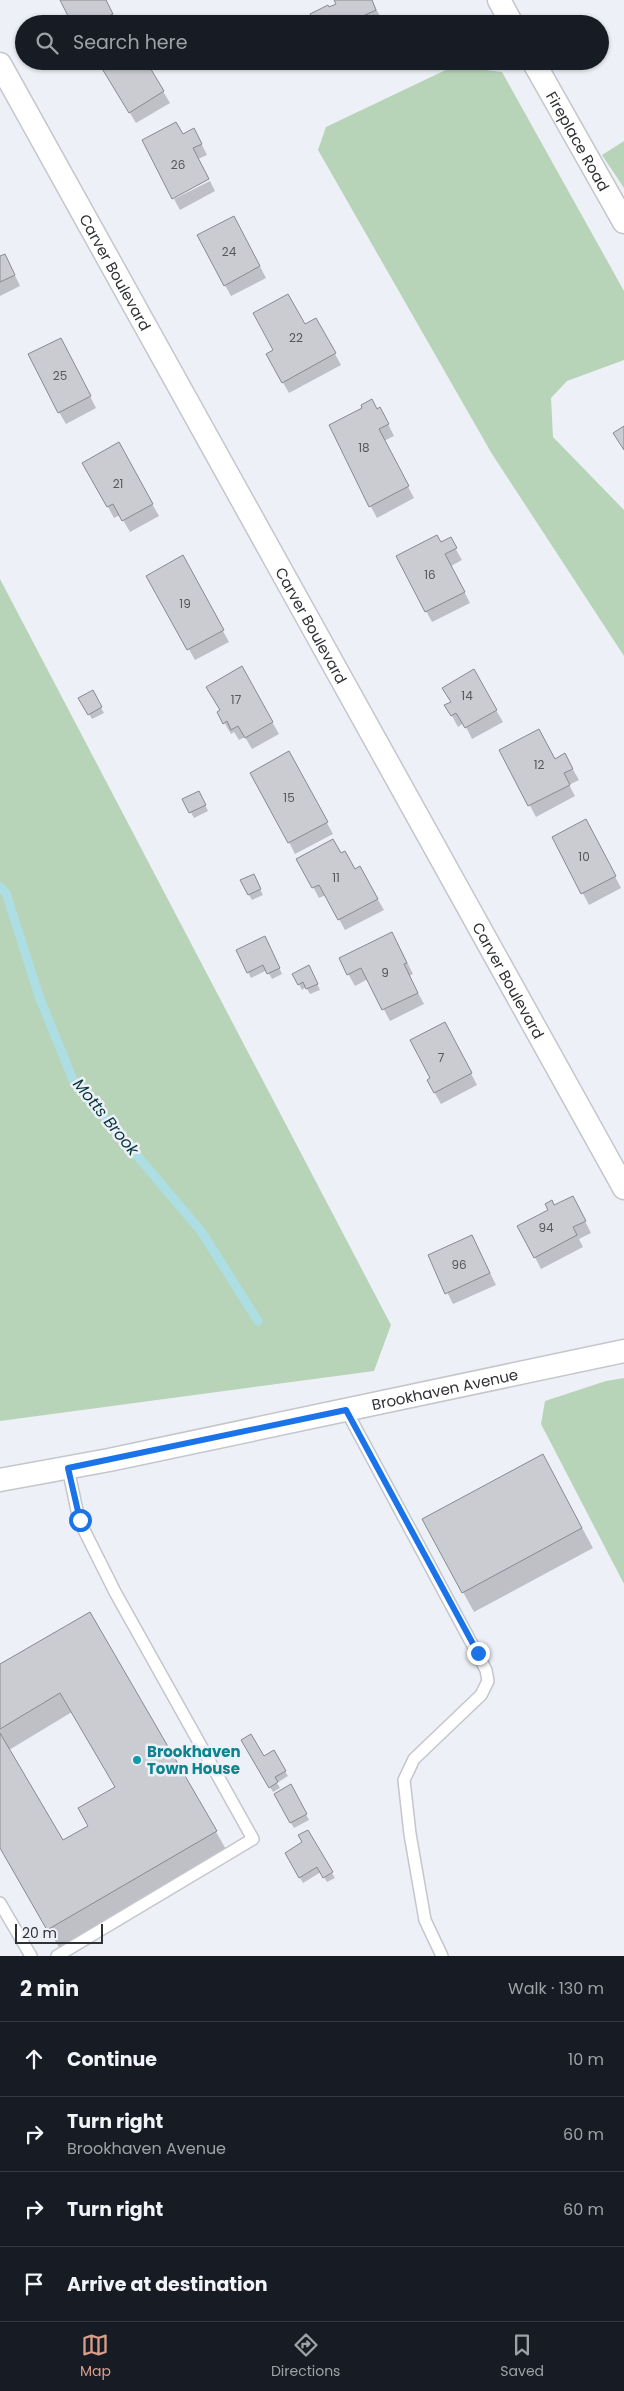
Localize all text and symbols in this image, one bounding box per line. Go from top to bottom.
search box [15,15,609,70]
icon: search [33,29,61,57]
text: Search here [73,29,187,56]
street label: Fireplace Road [542,87,615,195]
house number: 26 [171,156,185,173]
street label: Carver Boulevard [75,210,156,334]
house number: 24 [222,243,237,260]
house number: 22 [289,329,303,346]
house number: 25 [53,367,67,384]
house number: 18 [358,439,370,456]
house number: 21 [113,475,123,492]
street label: Carver Boulevard [271,563,352,687]
house number: 16 [424,566,436,583]
house number: 19 [179,595,191,612]
house number: 14 [461,687,473,704]
house number: 17 [231,691,242,708]
house number: 12 [534,756,544,773]
house number: 15 [283,789,295,806]
house number: 10 [578,848,590,865]
house number: 11 [332,869,340,886]
street label: Carver Boulevard [468,918,550,1042]
house number: 9 [381,964,389,981]
house number: 7 [438,1049,445,1066]
water label: Motts Brook [68,1074,145,1161]
house number: 94 [538,1219,554,1236]
house number: 96 [451,1256,467,1273]
street label: Brookhaven Avenue [370,1363,520,1415]
route start [69,1509,92,1532]
route end [467,1642,490,1665]
place label: Brookhaven Town House [147,1741,241,1779]
marker: Brookhaven Town House [131,1754,143,1766]
scale bar [15,1921,102,1944]
text: 20 m [22,1923,57,1943]
text: 2 min [20,1974,79,2003]
text: Walk · 130 m [508,1977,604,2000]
icon: ahead [20,2045,48,2073]
text: Continue [67,2046,157,2073]
text: 10 m [568,2048,604,2071]
text: Turn right [67,2108,163,2135]
icon: right [20,2120,48,2148]
text: 60 m [563,2123,604,2146]
text: Brookhaven Avenue [67,2137,226,2160]
icon: right [20,2195,48,2223]
text: Turn right [67,2196,163,2223]
text: 60 m [563,2198,604,2221]
icon: arrive [20,2270,48,2298]
text: Arrive at destination [67,2271,268,2298]
tab: Map [80,2331,111,2382]
tab: Directions [271,2331,340,2382]
tab: Saved [500,2331,544,2382]

